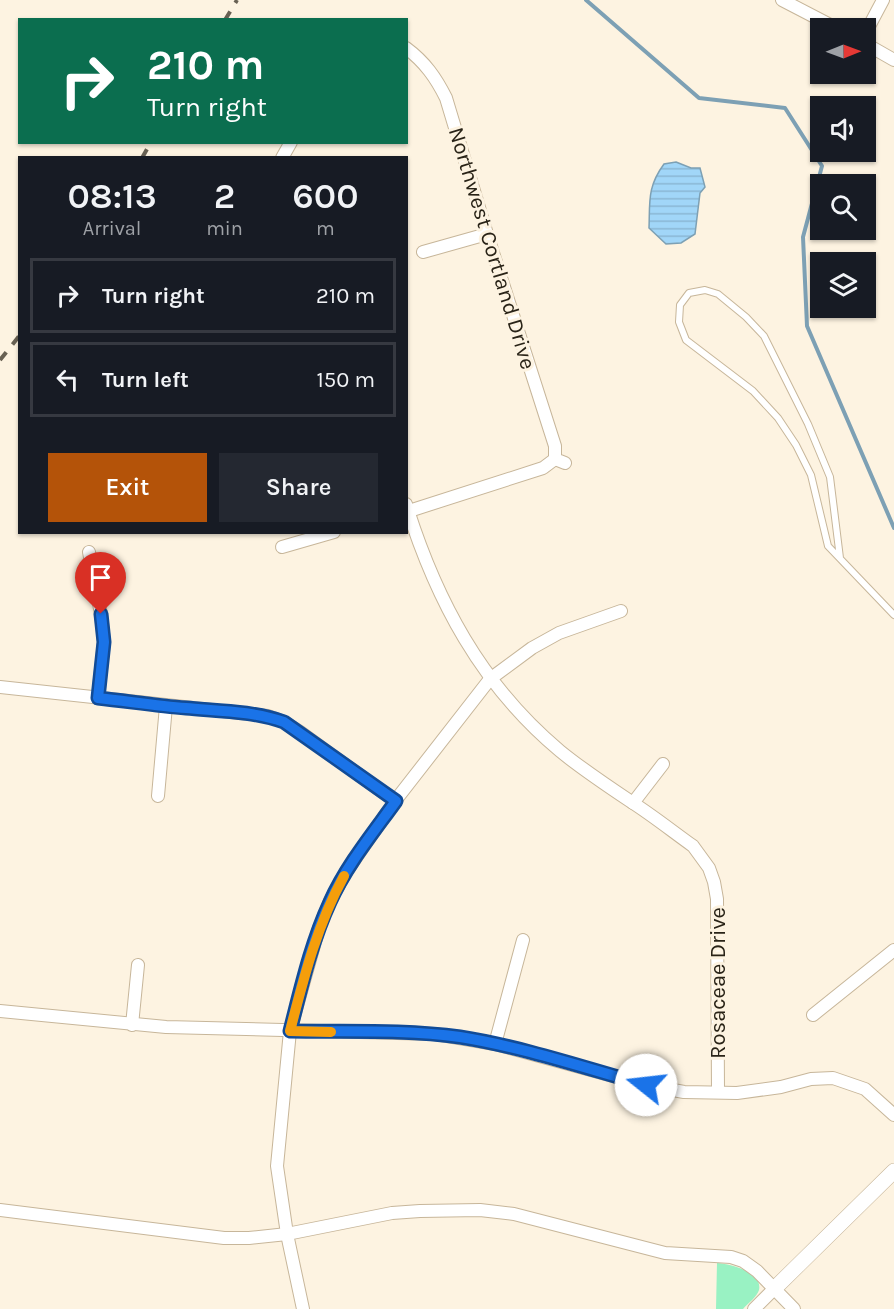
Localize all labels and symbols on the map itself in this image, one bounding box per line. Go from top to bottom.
north arrow [810,18,876,84]
street label: Northwest Cortland Drive [443,124,541,372]
pin [75,552,126,614]
street label: Rosaceae Drive [705,907,731,1059]
position arrow [614,1053,678,1117]

